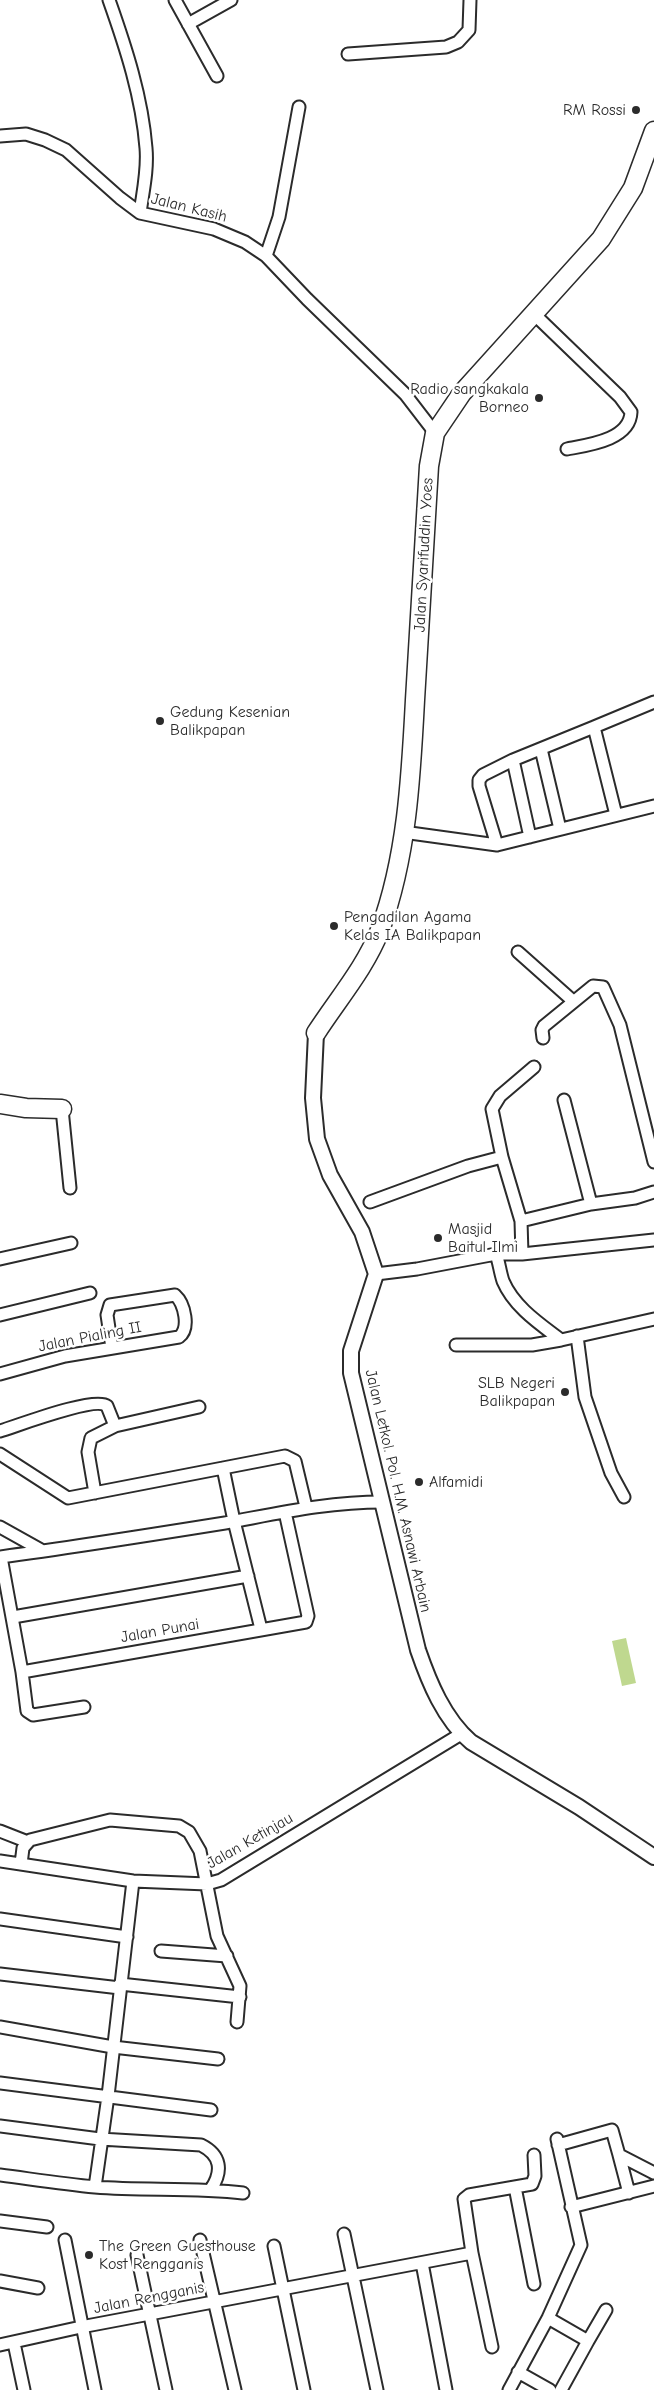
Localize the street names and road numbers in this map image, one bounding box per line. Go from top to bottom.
street label: Jalan Kasih [149,189,229,227]
street label: Jalan Syarifuddin Yoes [410,477,438,633]
street label: Jalan Pialing II [37,1318,143,1356]
street label: Jalan Letkol. Pol. H.M. Asnawi Arbain [361,1368,435,1614]
street label: Jalan Punai [119,1615,201,1647]
street label: Jalan Ketinjau [204,1809,296,1873]
street label: Jalan Rengganis [92,2278,206,2318]

